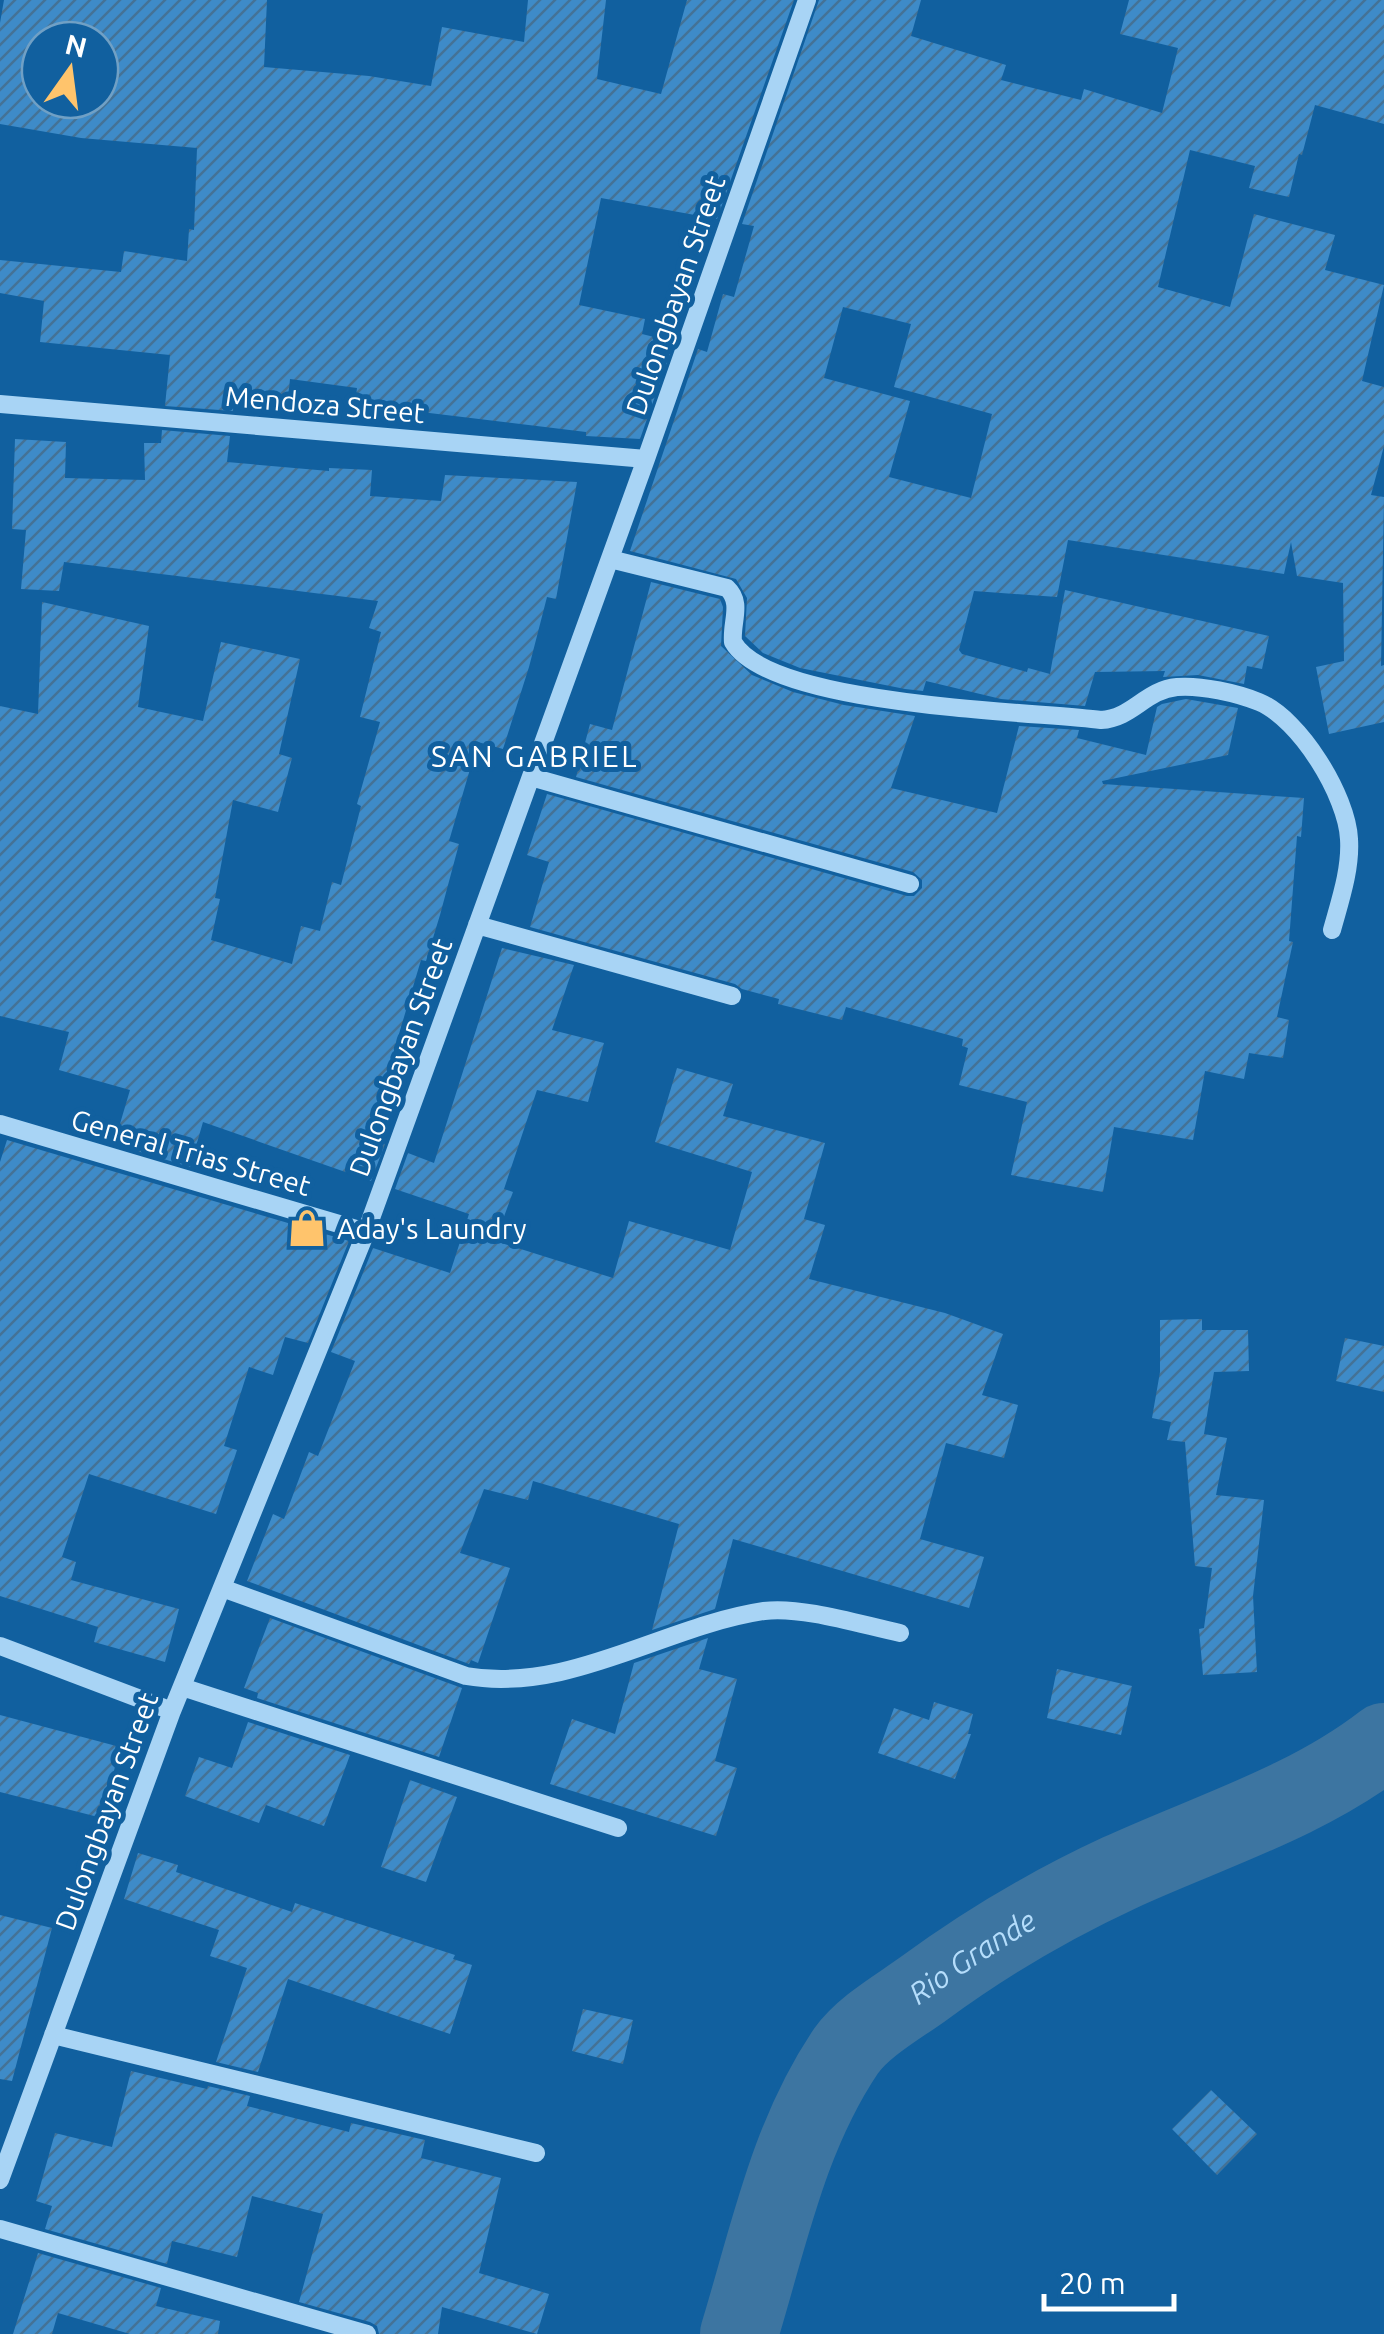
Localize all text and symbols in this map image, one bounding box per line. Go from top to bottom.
north arrow [20,20,120,120]
text: N [62,28,90,63]
street label: Dulongbayan Street [620,171,730,419]
street label: Mendoza Street [224,380,426,428]
district label: SAN GABRIEL [431,739,639,773]
street label: Dulongbayan Street [343,934,457,1180]
street label: General Trias Street [68,1103,314,1201]
shop icon: Aday's Laundry [286,1207,328,1249]
place label: Aday's Laundry [337,1213,526,1244]
street label: Dulongbayan Street [49,1688,163,1934]
water label: Rio Grande [902,1903,1041,2011]
scale bar [1044,2249,1174,2311]
text: 20 m [1059,2266,1126,2300]

